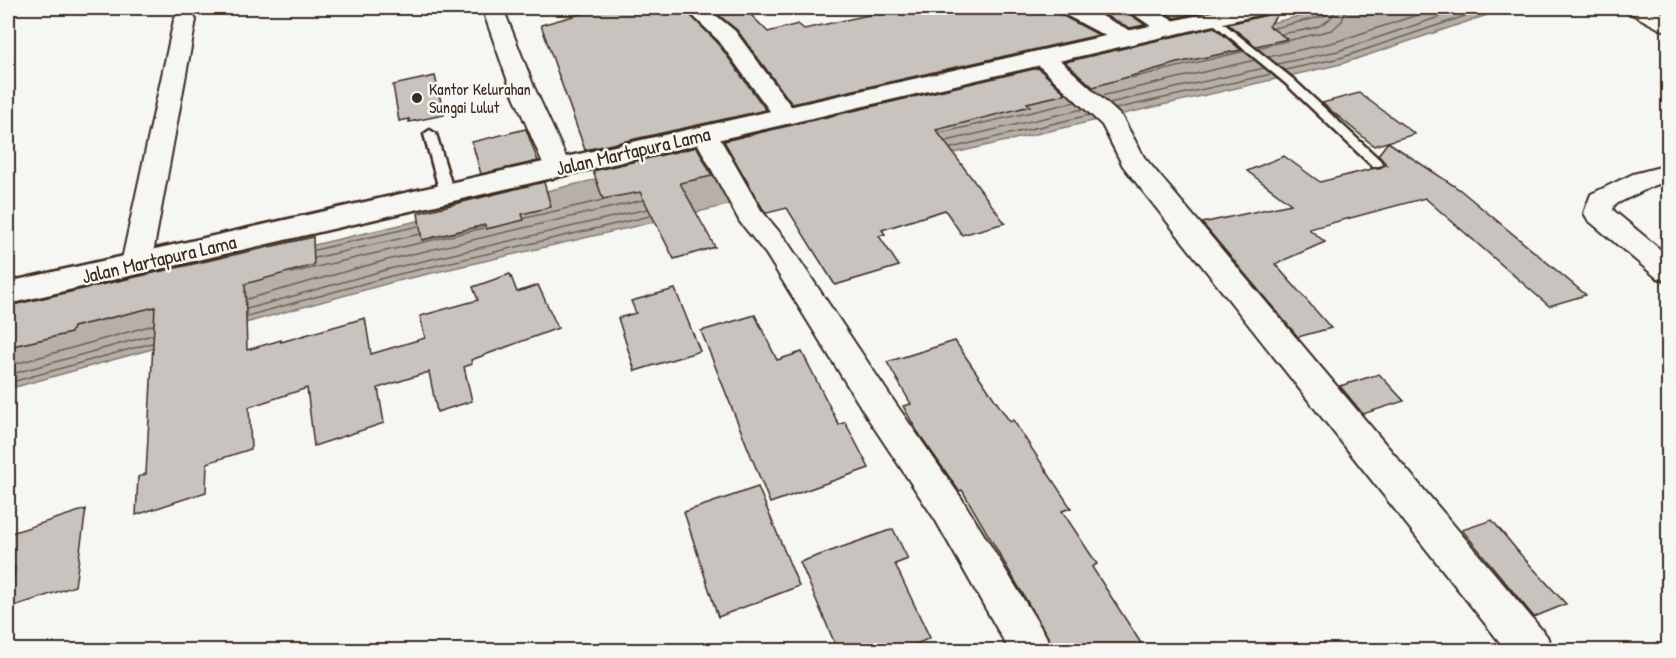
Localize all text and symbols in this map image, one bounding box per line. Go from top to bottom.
place label: Kantor Kelurahan Sungai Lulut [429,78,531,118]
marker: Kantor Kelurahan Sungai Lulut [410,91,424,105]
street label: Jalan Martapura Lama [553,120,713,181]
street label: Jalan Martapura Lama [79,228,239,289]

